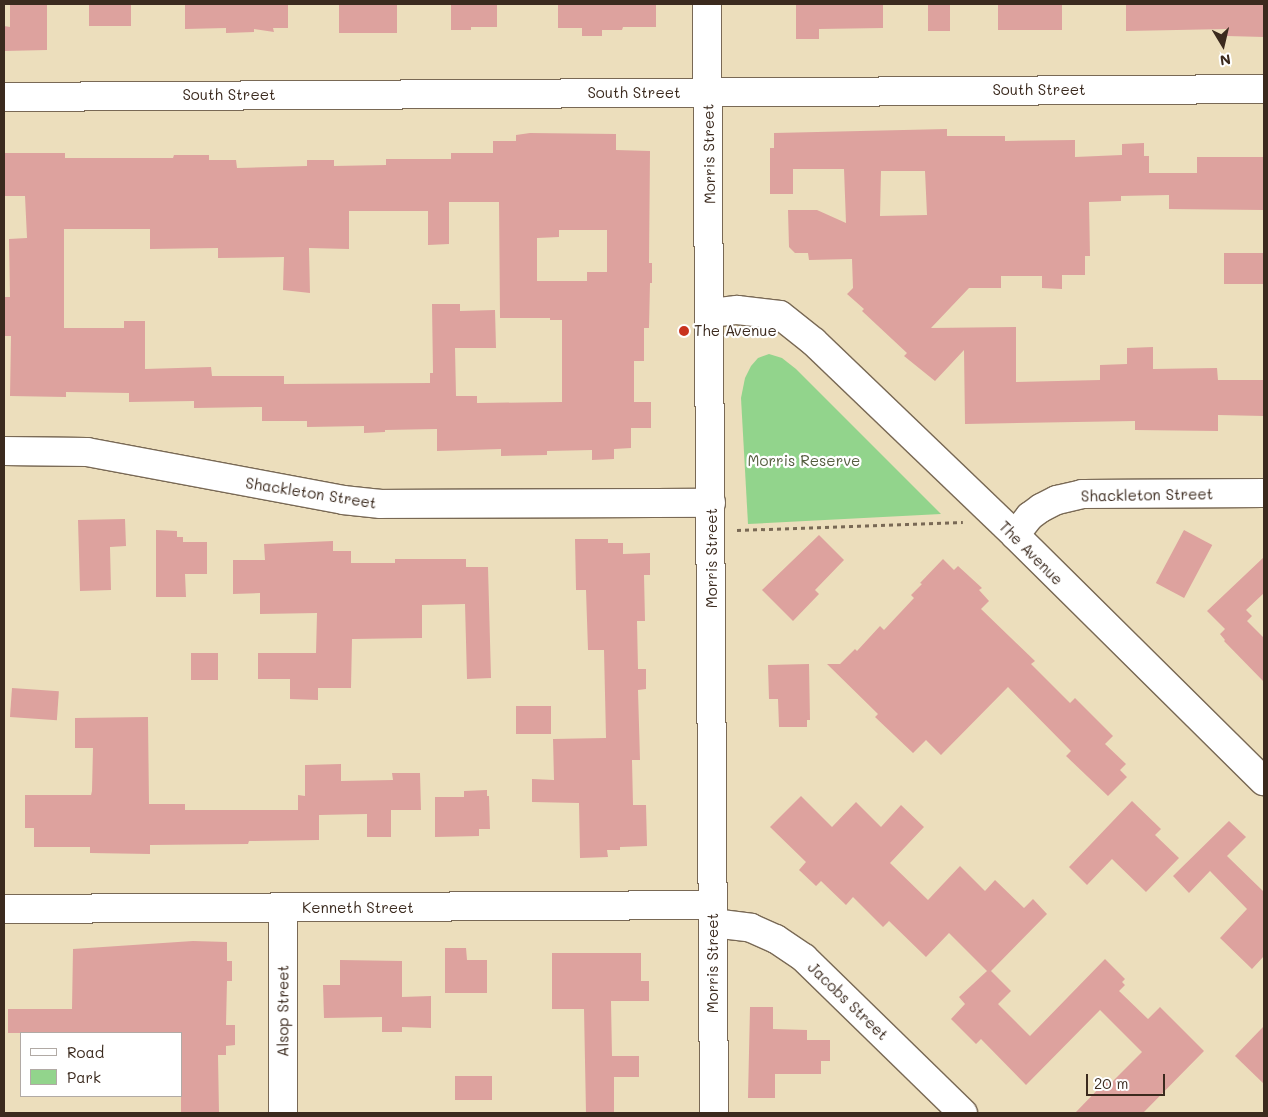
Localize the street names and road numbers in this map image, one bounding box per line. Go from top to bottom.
street label: South Street [992,81,1086,99]
street label: South Street [587,84,681,102]
street label: South Street [182,86,276,104]
street label: Morris Street [699,104,719,204]
street label: Shackleton Street [244,474,378,512]
street label: Shackleton Street [1081,485,1213,505]
street label: Morris Street [703,508,721,608]
street label: The Avenue [995,517,1067,589]
street label: Kenneth Street [302,899,414,917]
street label: Morris Street [704,913,722,1013]
street label: Jacobs Street [804,958,892,1044]
street label: Alsop Street [274,965,292,1057]

